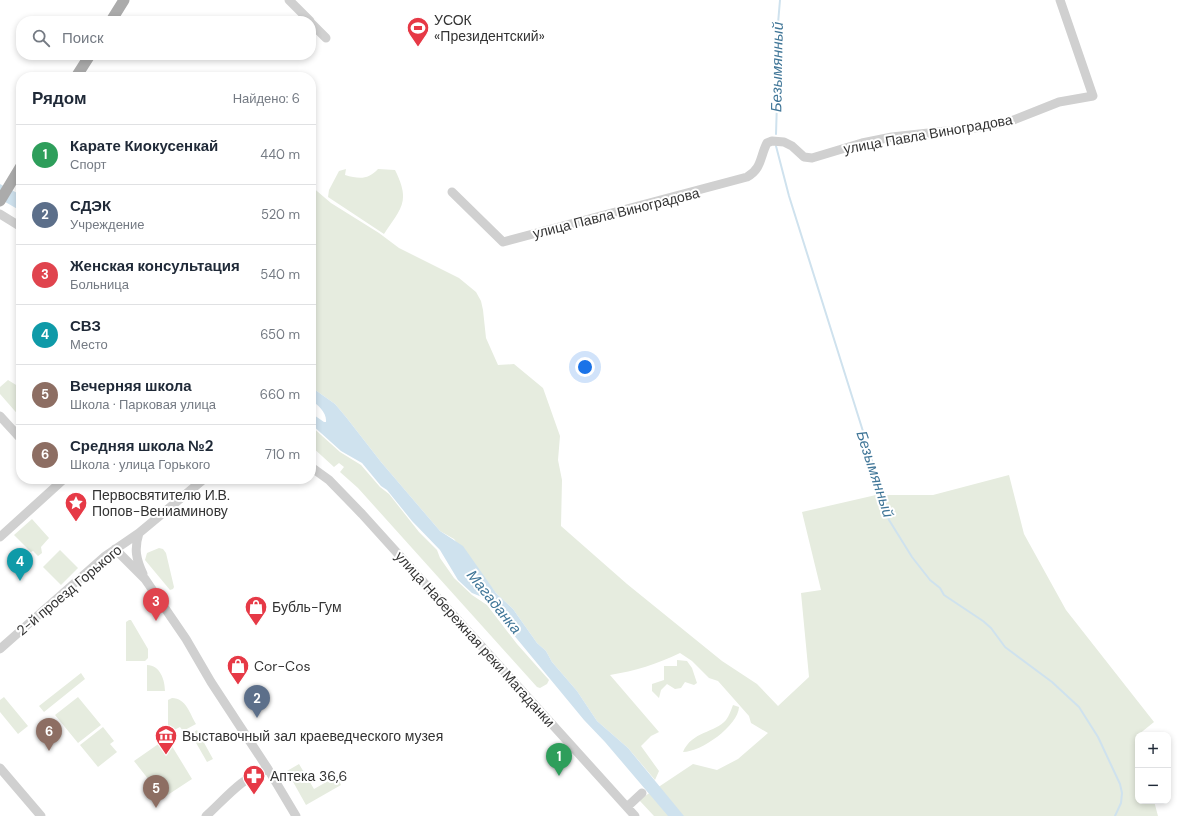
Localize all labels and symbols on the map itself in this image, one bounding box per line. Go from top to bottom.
place label: УСОК «Президентский» [434,11,545,45]
sports icon: УСОК «Президентский» [405,15,431,48]
water label: Безымянный [766,21,788,112]
street label: улица Павла Виноградова [842,110,1014,158]
street label: улица Павла Виноградова [531,184,701,242]
your location [575,357,595,377]
water label: Безымянный [852,428,899,521]
place label: Первосвятителю И.В. Попов-Вениаминову [92,486,230,520]
place icon: Первосвятителю И.В. Попов-Вениаминову [63,490,89,523]
street label: 2-й проезд Горького [13,541,126,639]
street label: улица Набережная реки Магаданки [391,547,559,731]
pin: 4 [7,548,33,581]
water label: Магаданка [462,566,526,638]
pin: 3 [143,588,169,621]
shop icon: Бубль-Гум [243,594,269,627]
place label: Бубль-Гум [272,598,342,616]
shop icon: Cor-Cos [225,653,251,686]
place label: Cor-Cos [254,657,310,675]
pin: 2 [244,685,270,718]
pin: 6 [36,718,62,751]
museum icon: Выставочный зал краеведческого музея [153,723,179,756]
place label: Выставочный зал краеведческого музея [182,727,443,745]
pin: 1 [546,743,572,776]
pharmacy icon: Аптека 36,6 [241,763,267,796]
place label: Аптека 36,6 [270,767,347,785]
pin: 5 [143,775,169,808]

